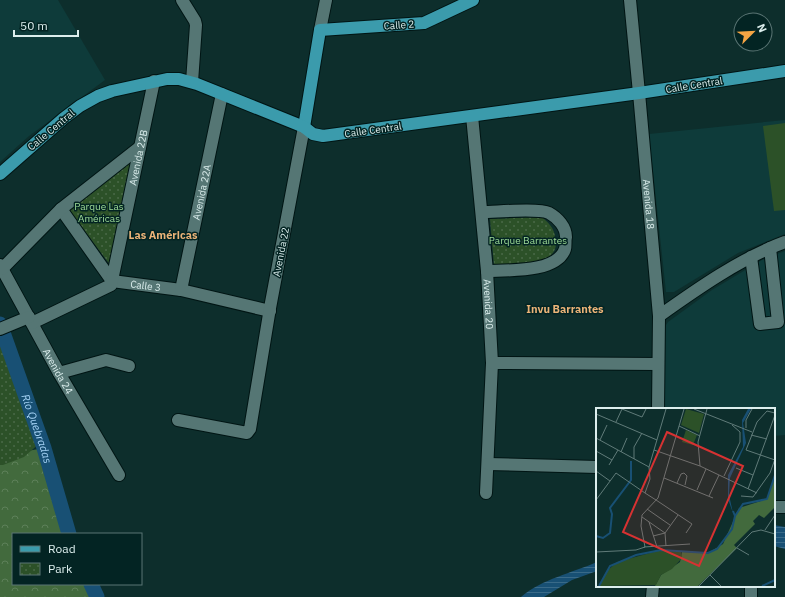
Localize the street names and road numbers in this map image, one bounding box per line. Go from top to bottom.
street label: Calle 2 [383,17,415,33]
street label: Calle Central [665,74,724,96]
street label: Calle Central [25,106,77,153]
street label: Calle Central [344,120,403,140]
street label: Avenida 22B [126,128,150,187]
street label: Avenida 22A [189,162,214,221]
street label: Avenida 18 [640,178,658,230]
street label: Avenida 22 [270,226,292,278]
street label: Calle 3 [130,277,162,294]
street label: Avenida 20 [481,279,497,330]
street label: Avenida 24 [40,346,76,396]

